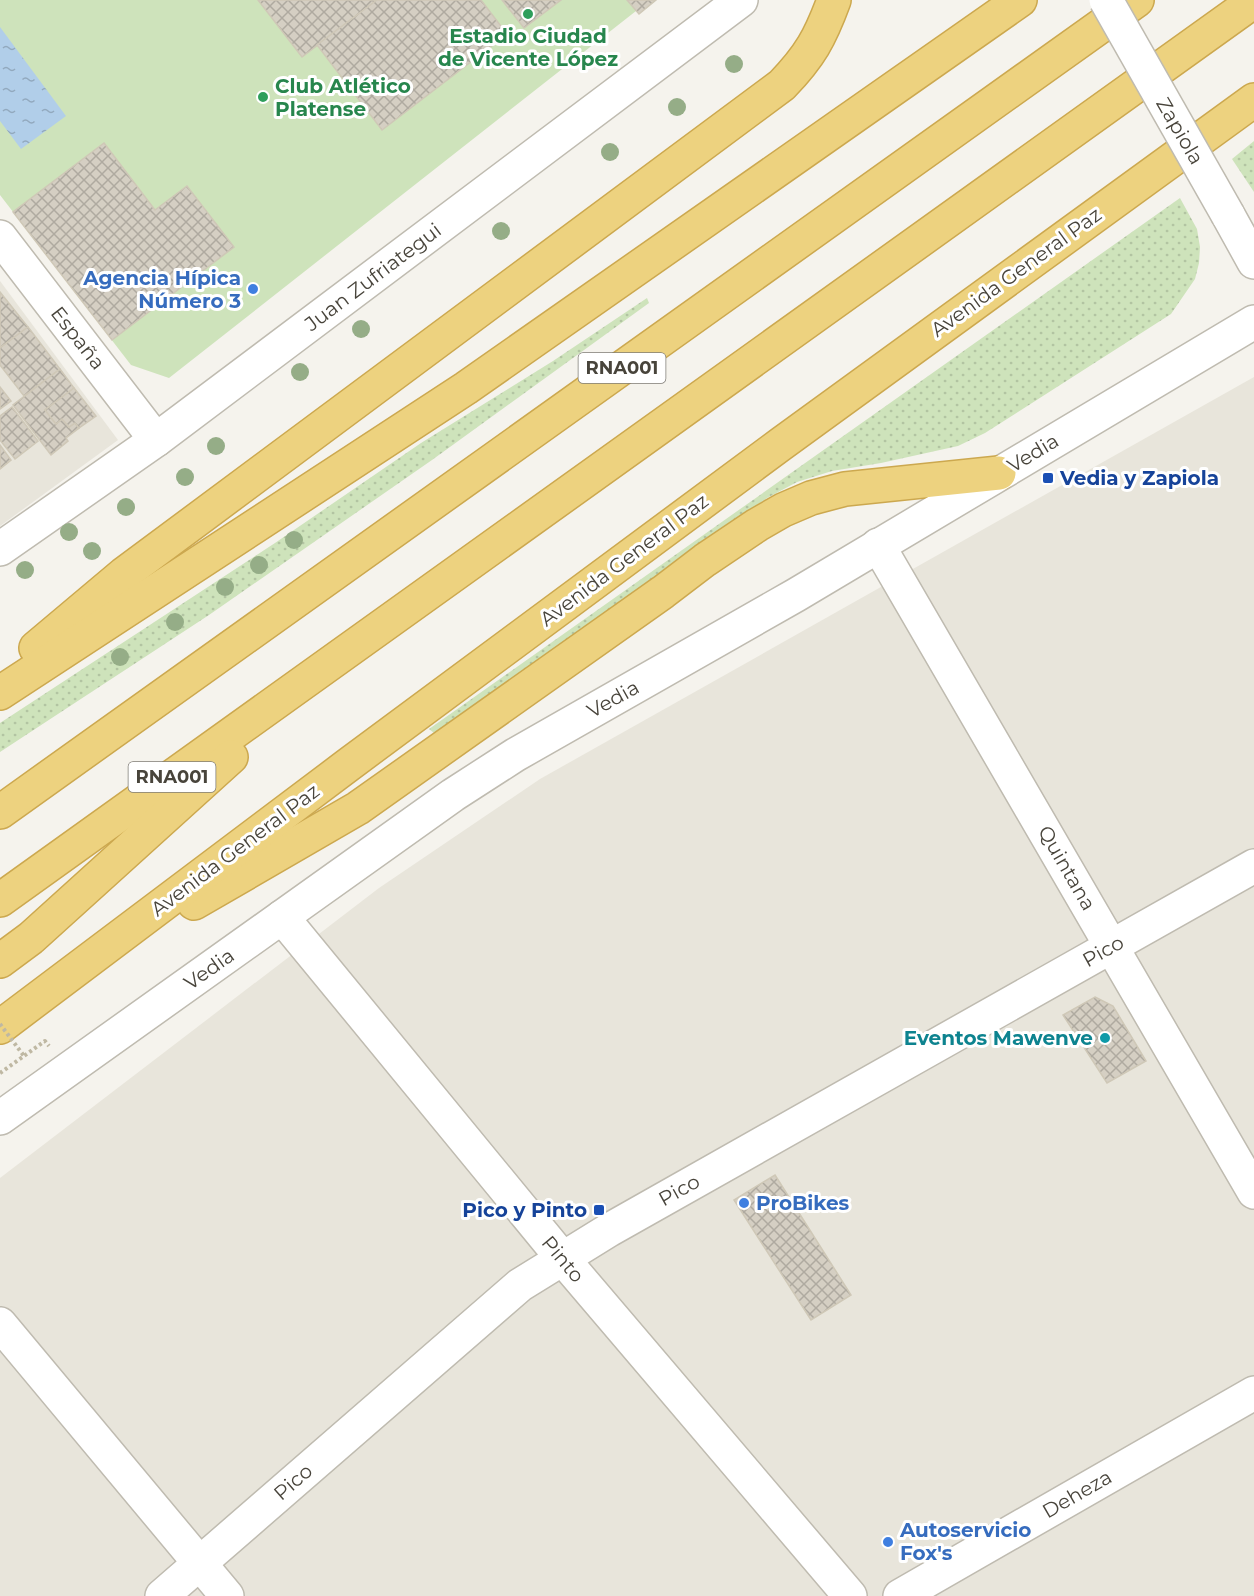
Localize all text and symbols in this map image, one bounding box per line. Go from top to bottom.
marker: Estadio Ciudad de Vicente López [521,7,535,21]
place label: Estadio Ciudad de Vicente López [438,24,618,71]
place label: Club Atlético Platense [275,74,411,121]
marker: Club Atlético Platense [256,90,270,104]
street label: Zapiola [1151,93,1209,169]
street label: Avenida General Paz [926,202,1106,342]
street label: Juan Zufriategui [299,218,446,337]
place label: Agencia Hípica Número 3 [82,266,241,313]
marker: Agencia Hípica Número 3 [246,282,260,296]
street label: España [46,302,110,374]
road number: RNA001 [578,353,666,383]
street label: Vedia [1003,428,1063,478]
place label: Vedia y Zapiola [1059,466,1219,490]
marker: Vedia y Zapiola [1041,471,1055,485]
street label: Avenida General Paz [535,489,713,631]
street label: Vedia [583,675,643,723]
road number: RNA001 [128,762,216,792]
street label: Avenida General Paz [146,779,324,921]
street label: Quintana [1033,821,1101,915]
street label: Pico [1078,930,1128,972]
street label: Vedia [179,943,239,995]
place label: Eventos Mawenve [904,1026,1093,1050]
marker: Eventos Mawenve [1098,1031,1112,1045]
street label: Pico [654,1169,704,1211]
place label: ProBikes [756,1191,850,1215]
marker: ProBikes [737,1196,751,1210]
place label: Pico y Pinto [462,1198,587,1222]
marker: Pico y Pinto [592,1203,606,1217]
street label: Pinto [537,1231,589,1287]
street label: Pico [269,1459,317,1505]
street label: Deheza [1038,1465,1116,1523]
place label: Autoservicio Fox's [899,1518,1031,1565]
marker: Autoservicio Fox's [881,1535,895,1549]

